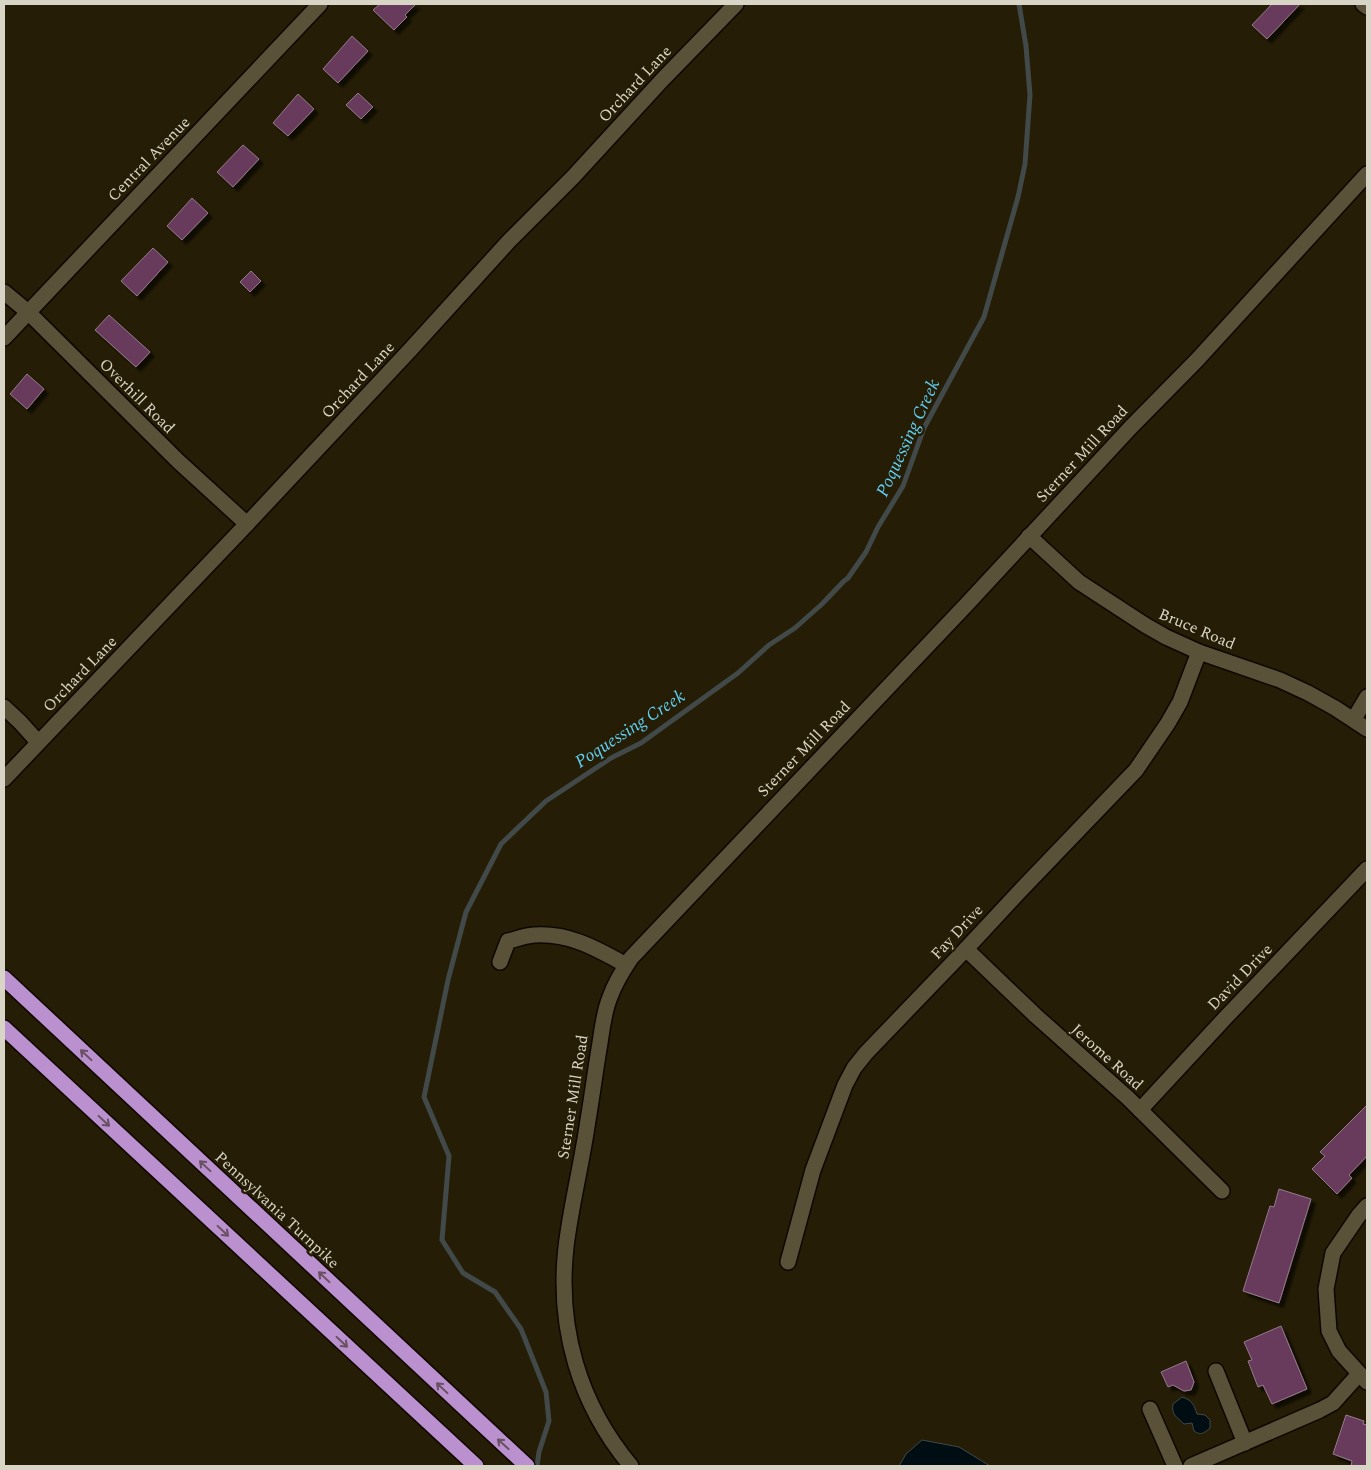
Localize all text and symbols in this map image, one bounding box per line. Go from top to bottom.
street label: Orchard Lane [593,40,677,128]
street label: Central Avenue [102,111,196,207]
street label: Orchard Lane [316,336,400,424]
street label: Overhill Road [94,353,180,439]
water label: Poquessing Creek [869,374,947,501]
street label: Sterner Mill Road [1030,400,1134,508]
street label: Bruce Road [1155,602,1239,656]
street label: Orchard Lane [37,630,123,718]
water label: Poquessing Creek [569,683,691,775]
street label: Sterner Mill Road [752,695,856,803]
street label: Fay Drive [925,899,989,965]
street label: David Drive [1202,938,1278,1016]
street label: Jerome Road [1065,1018,1149,1096]
street label: Sterner Mill Road [551,1033,595,1161]
one-way arrow [80,1049,92,1061]
one-way arrow [97,1115,110,1127]
street label: Pennsylvania Turnpike [209,1146,345,1274]
one-way arrow [198,1160,211,1172]
one-way arrow [216,1226,229,1237]
one-way arrow [317,1271,330,1283]
one-way arrow [336,1336,348,1348]
one-way arrow [436,1382,449,1394]
one-way arrow [496,1438,509,1450]

